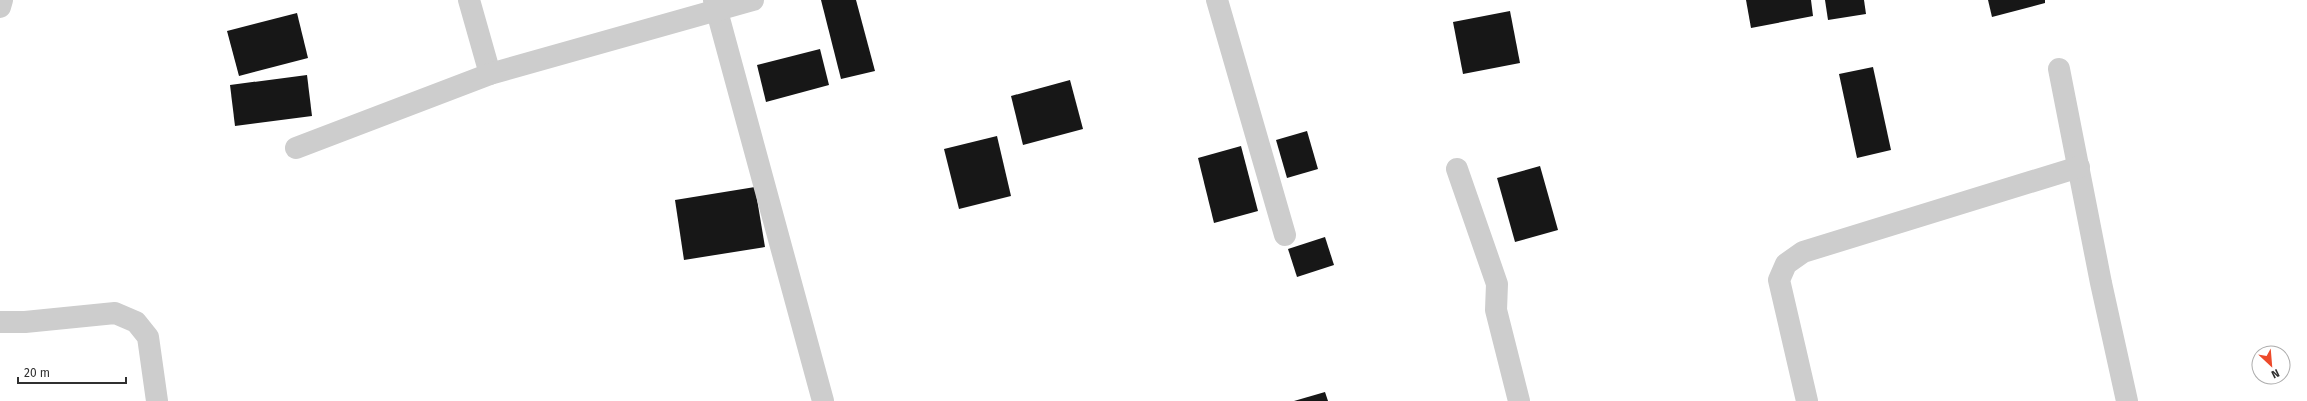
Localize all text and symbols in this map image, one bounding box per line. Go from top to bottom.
north arrow [2251,345,2291,385]
scale bar [18,359,126,385]
text: 20 m [24,366,50,380]
text: N [2269,366,2281,381]

